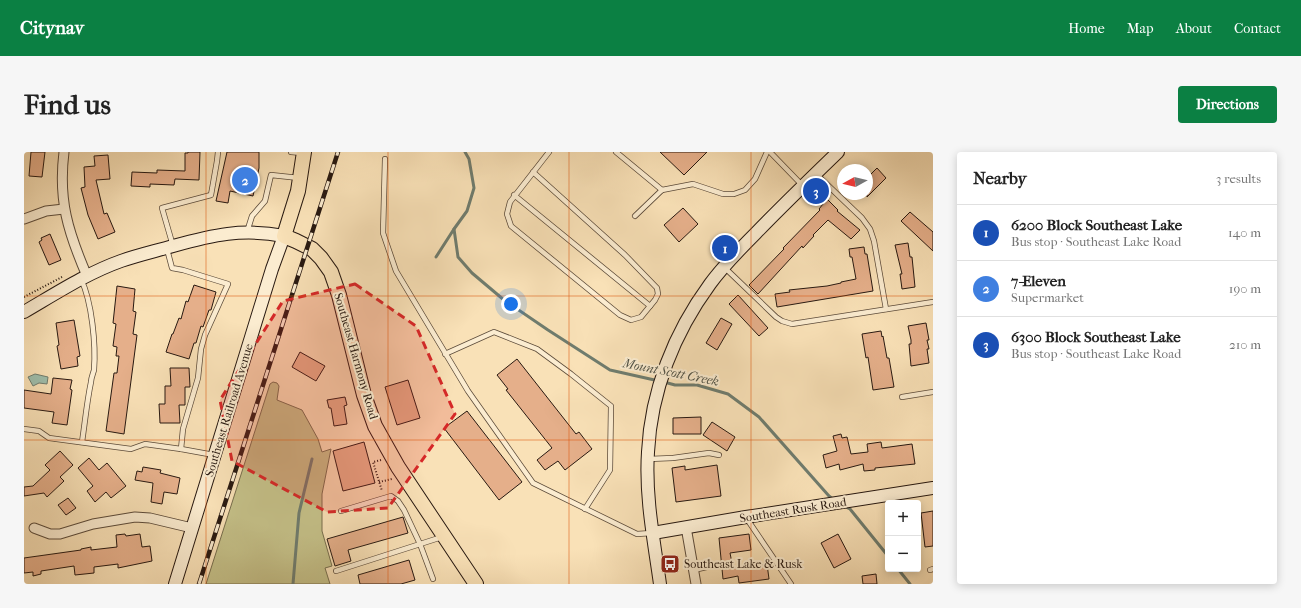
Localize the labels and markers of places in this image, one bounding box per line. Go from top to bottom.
pin: 2 [232,165,258,195]
pin: 3 [803,176,829,206]
pin: 1 [712,233,738,263]
bus stop icon: Southeast Lake & Rusk [659,553,681,575]
place label: Southeast Lake & Rusk [684,557,803,571]

